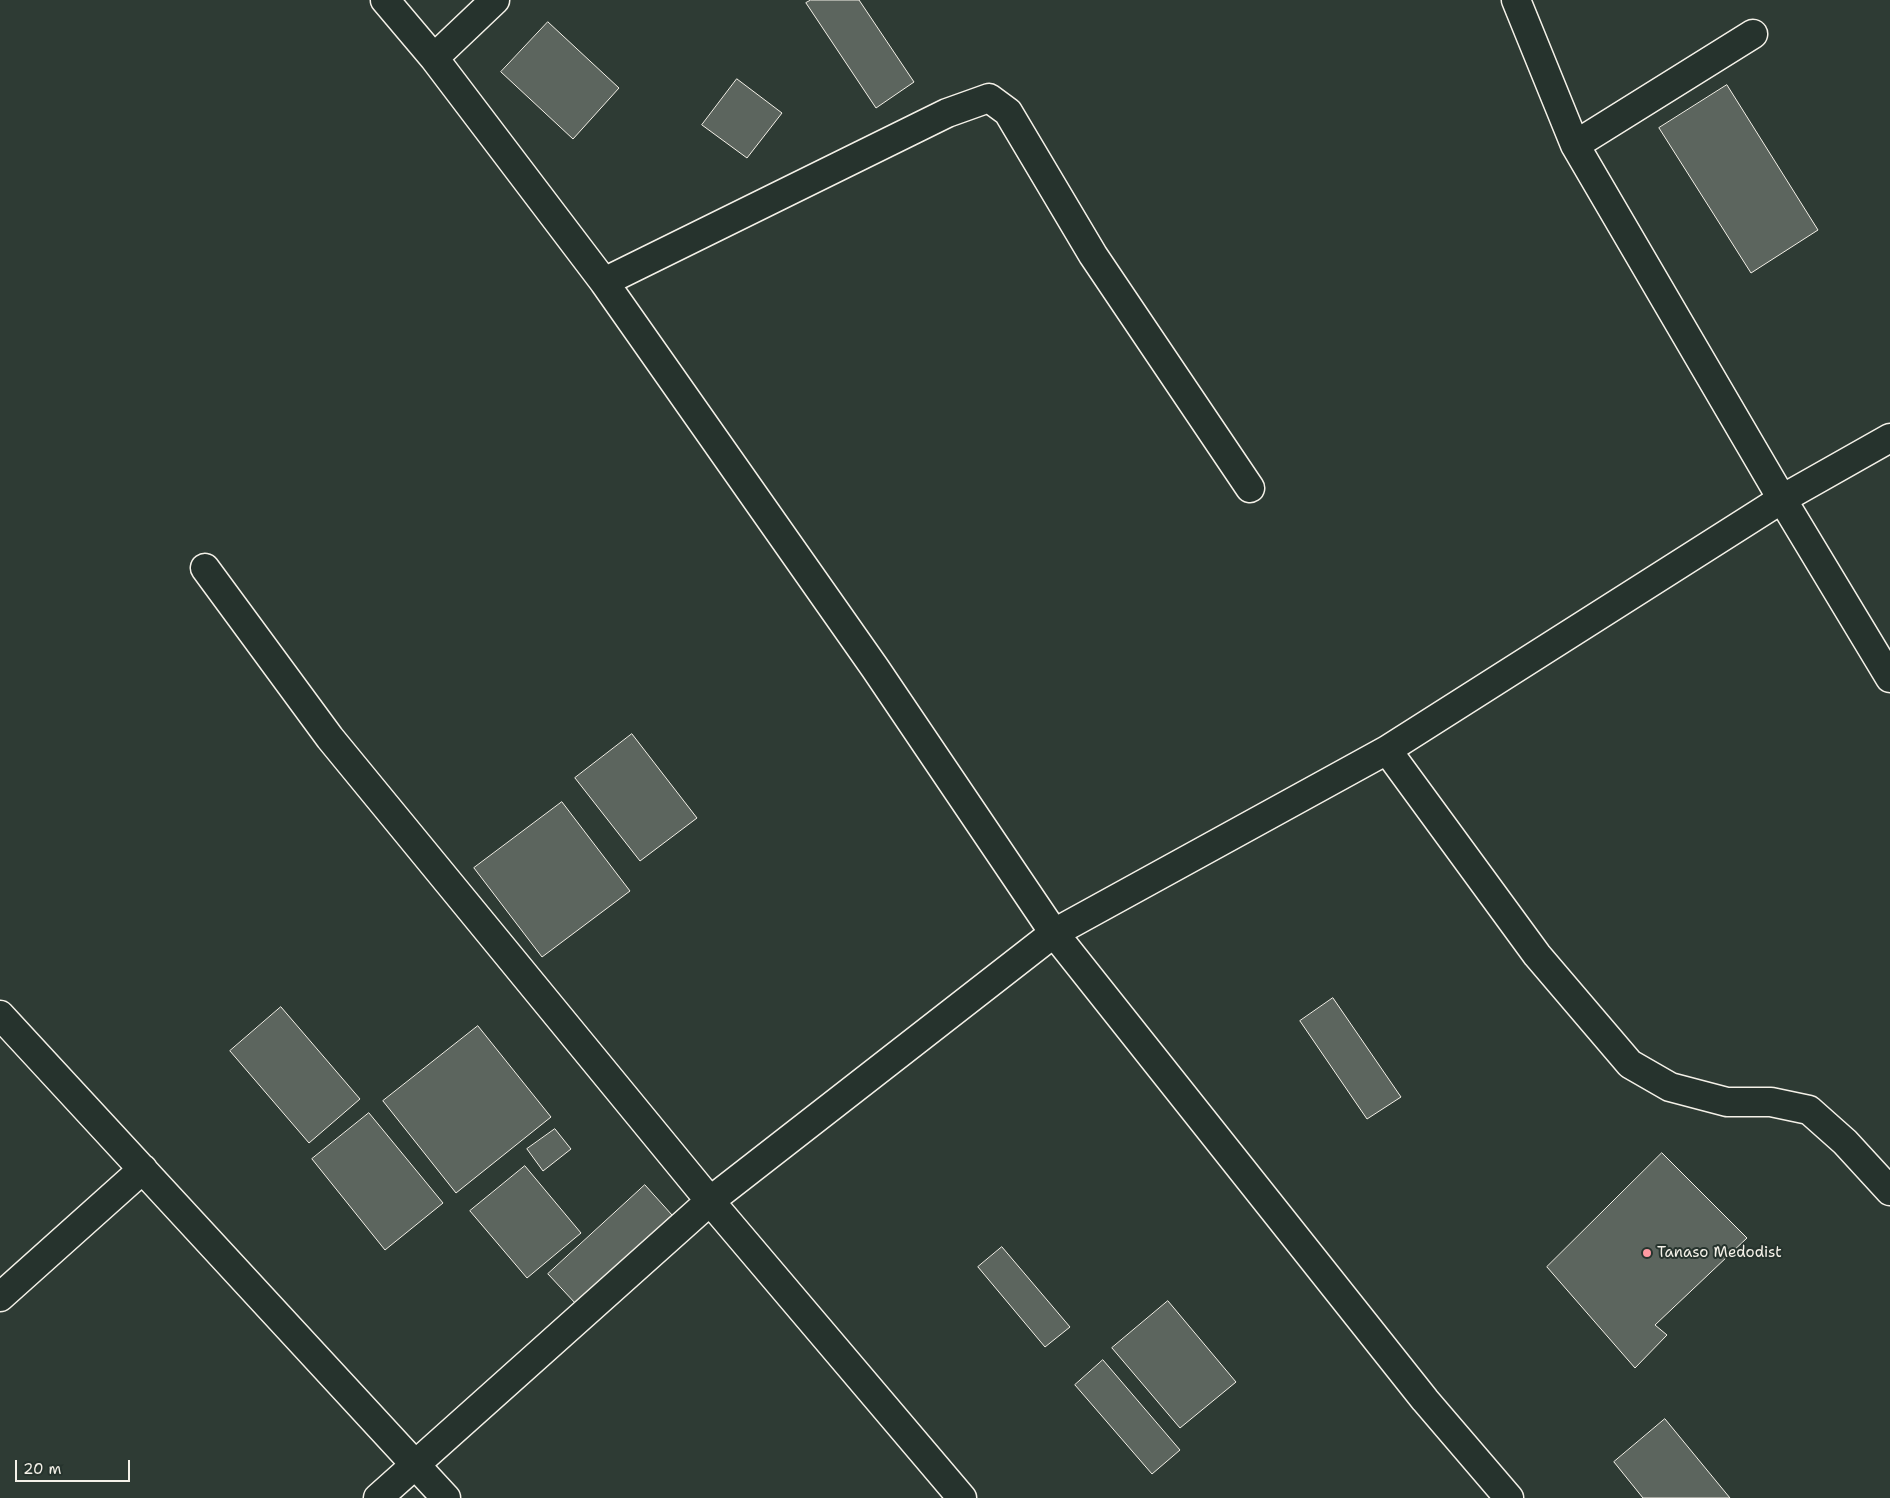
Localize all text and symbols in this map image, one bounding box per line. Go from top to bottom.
place label: Tanaso Medodist [1657,1244,1782,1262]
marker: Tanaso Medodist [1641,1247,1653,1259]
scale bar [18,1450,132,1482]
text: 20 m [23,1459,62,1479]

